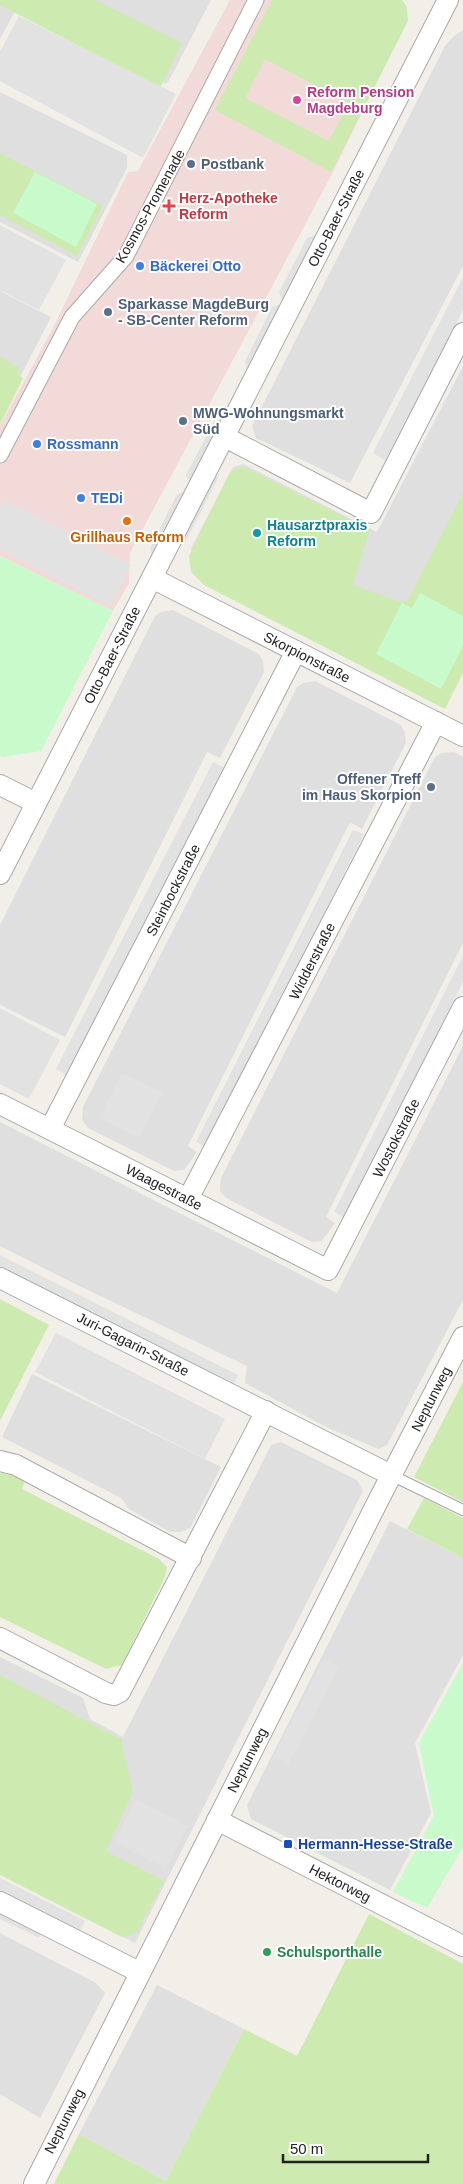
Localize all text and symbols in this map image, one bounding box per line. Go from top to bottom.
place label: Reform Pension Magdeburg [307,84,414,116]
marker: Reform Pension Magdeburg [291,94,303,106]
street label: Kosmos-Promenade [112,146,188,266]
place label: Postbank [201,156,264,172]
marker: Postbank [185,158,197,170]
street label: Otto-Baer-Straße [304,166,368,269]
place label: Herz-Apotheke Reform [179,190,278,222]
marker: Herz-Apotheke Reform [163,200,175,212]
place label: Bäckerei Otto [150,258,241,274]
marker: Bäckerei Otto [134,260,146,272]
place label: Sparkasse MagdeBurg - SB-Center Reform [118,296,269,328]
marker: Sparkasse MagdeBurg - SB-Center Reform [102,306,114,318]
place label: MWG-Wohnungsmarkt Süd [193,405,344,437]
marker: MWG-Wohnungsmarkt Süd [177,415,189,427]
place label: Rossmann [47,436,119,452]
marker: Rossmann [31,438,43,450]
place label: TEDi [91,490,123,506]
marker: TEDi [75,492,87,504]
marker: Grillhaus Reform [121,515,133,527]
place label: Hausarztpraxis Reform [267,517,368,549]
marker: Hausarztpraxis Reform [251,527,263,539]
place label: Grillhaus Reform [70,529,184,545]
street label: Otto-Baer-Straße [80,603,144,706]
street label: Skorpionstraße [261,628,353,686]
place label: Offener Treff im Haus Skorpion [302,771,421,803]
marker: Offener Treff im Haus Skorpion [425,781,437,793]
street label: Steinbockstraße [143,841,203,939]
street label: Widderstraße [286,920,338,1002]
street label: Wostokstraße [369,1096,423,1180]
street label: Waagestraße [123,1161,205,1213]
street label: Juri-Gagarin-Straße [74,1309,192,1379]
street label: Neptunweg [408,1364,454,1434]
street label: Neptunweg [224,1725,270,1795]
place label: Hermann-Hesse-Straße [298,1836,453,1852]
marker: Hermann-Hesse-Straße [282,1838,294,1850]
street label: Hektorweg [307,1861,373,1905]
place label: Schulsporthalle [277,1944,382,1960]
marker: Schulsporthalle [261,1946,273,1958]
street label: Neptunweg [41,2086,87,2156]
scale bar [283,2132,428,2164]
text: 50 m [290,2140,323,2157]

